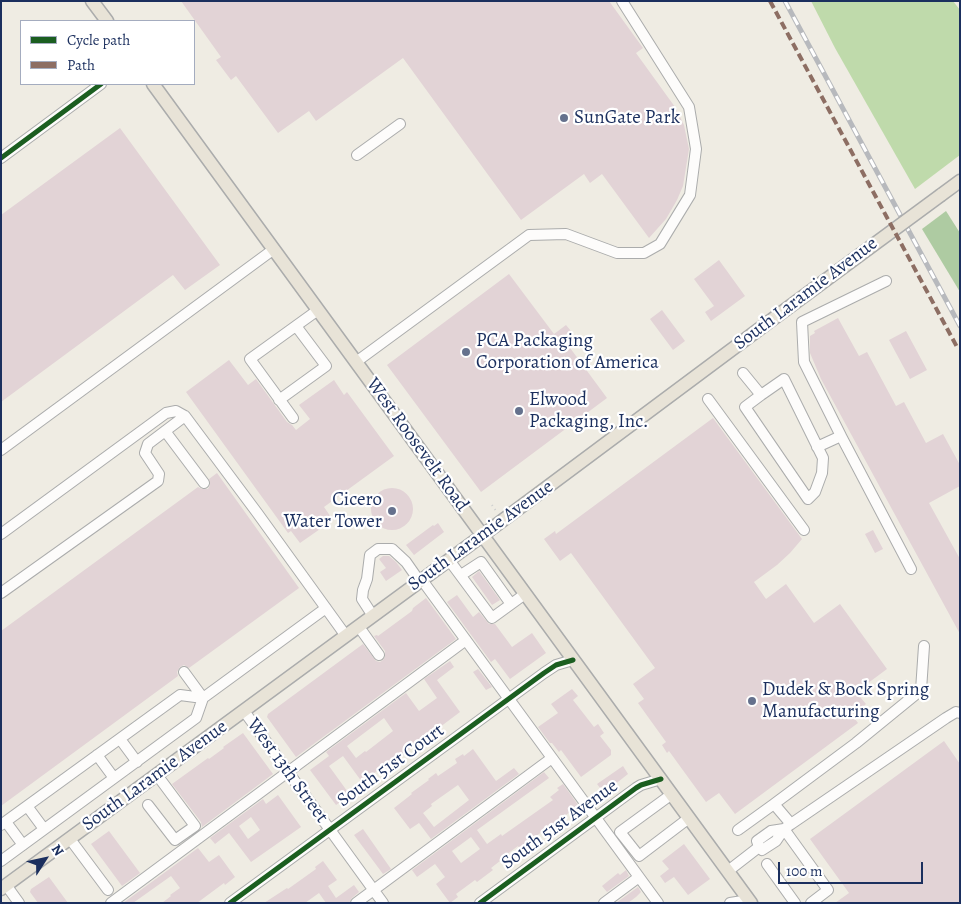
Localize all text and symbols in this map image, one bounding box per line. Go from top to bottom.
legend [20,20,195,85]
text: Cycle path [67,30,130,50]
text: Path [67,55,95,75]
place label: SunGate Park [574,107,680,129]
marker: SunGate Park [558,112,570,124]
street label: South Laramie Avenue [730,233,882,355]
place label: PCA Packaging Corporation of America [476,330,659,374]
marker: PCA Packaging Corporation of America [460,346,472,358]
street label: West Roosevelt Road [361,374,473,516]
place label: Elwood Packaging, Inc. [529,389,648,433]
marker: Elwood Packaging, Inc. [513,405,525,417]
street label: South Laramie Avenue [404,476,558,596]
place label: Cicero Water Tower [284,489,382,533]
marker: Cicero Water Tower [386,505,398,517]
place label: Dudek & Bock Spring Manufacturing [762,679,929,723]
marker: Dudek & Bock Spring Manufacturing [746,695,758,707]
street label: West 13th Street [241,714,333,828]
street label: South Laramie Avenue [78,716,232,836]
street label: South 51st Court [333,720,449,812]
street label: South 51st Avenue [497,775,623,875]
north arrow [20,834,70,884]
text: N [47,840,68,860]
scale bar [781,852,926,884]
text: 100 m [786,861,823,881]

